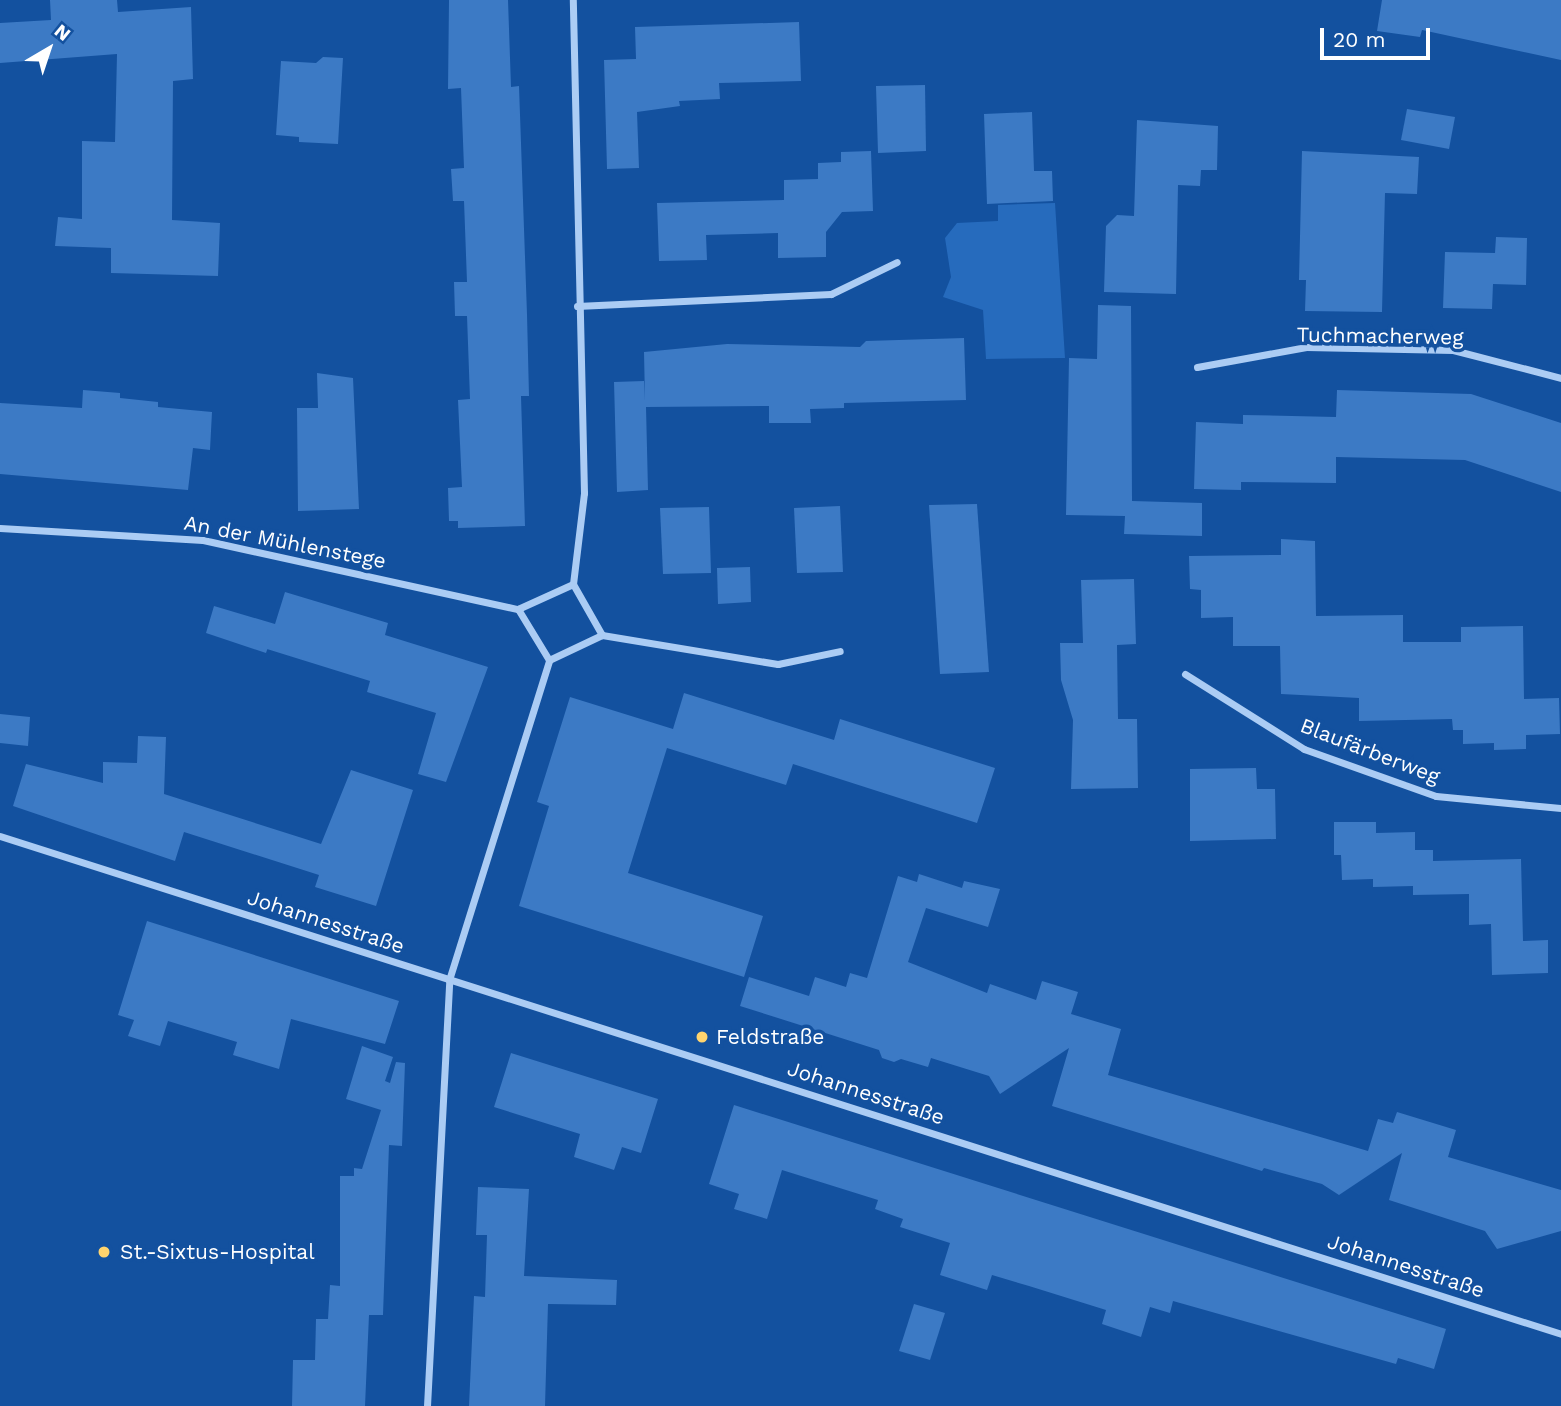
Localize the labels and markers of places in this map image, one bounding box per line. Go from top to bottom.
place label: Feldstraße [716,1024,824,1050]
marker: Feldstraße [694,1029,710,1045]
place label: St.-Sixtus-Hospital [120,1239,315,1265]
marker: St.-Sixtus-Hospital [94,1242,114,1262]

